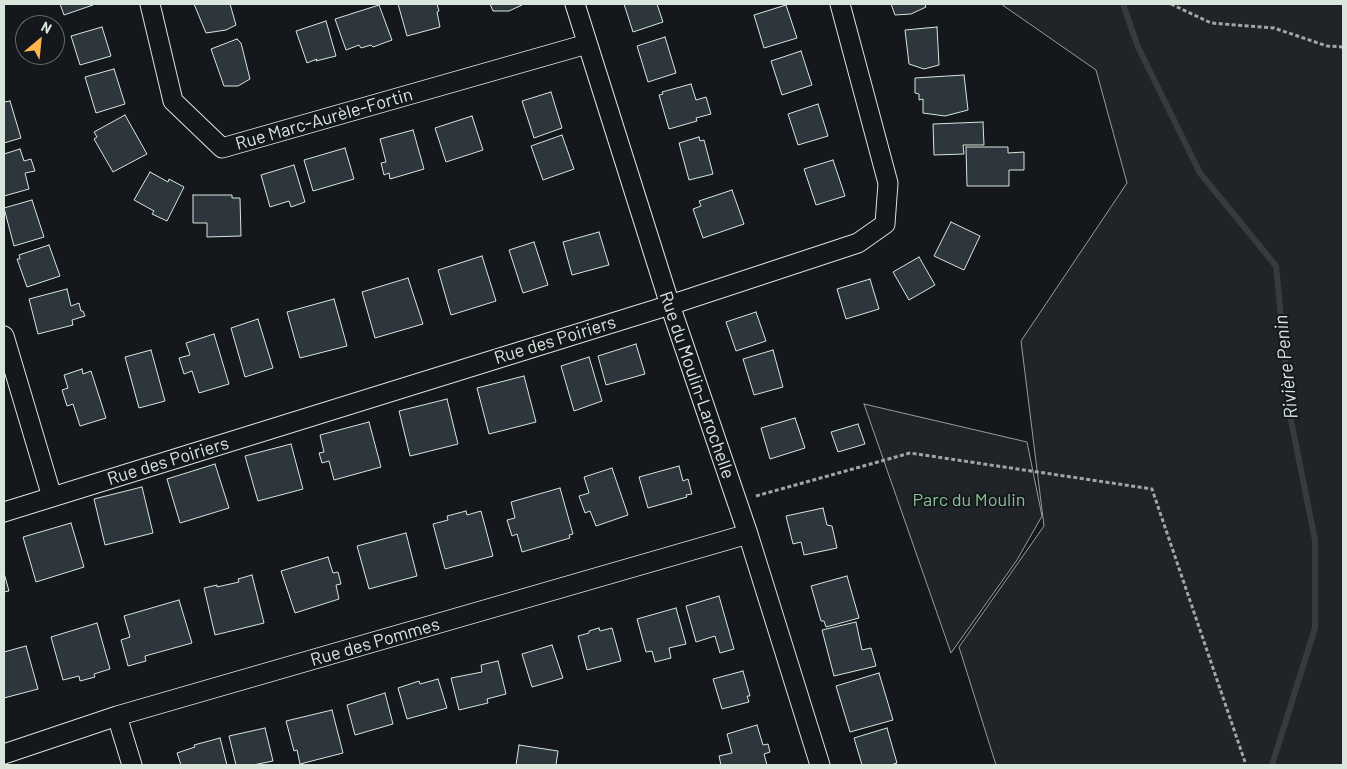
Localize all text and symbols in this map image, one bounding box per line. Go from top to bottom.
north arrow [15,15,65,65]
text: N [39,18,55,37]
street label: Rue Marc-Aurèle-Fortin [233,83,415,155]
street label: Rue du Moulin-Larochelle [655,288,739,482]
street label: Rue des Poiriers [492,311,618,369]
water label: Rivière Penin [1269,314,1303,420]
street label: Rue des Poiriers [105,432,231,490]
park label: Parc du Moulin [912,489,1026,511]
street label: Rue des Pommes [308,613,442,671]

